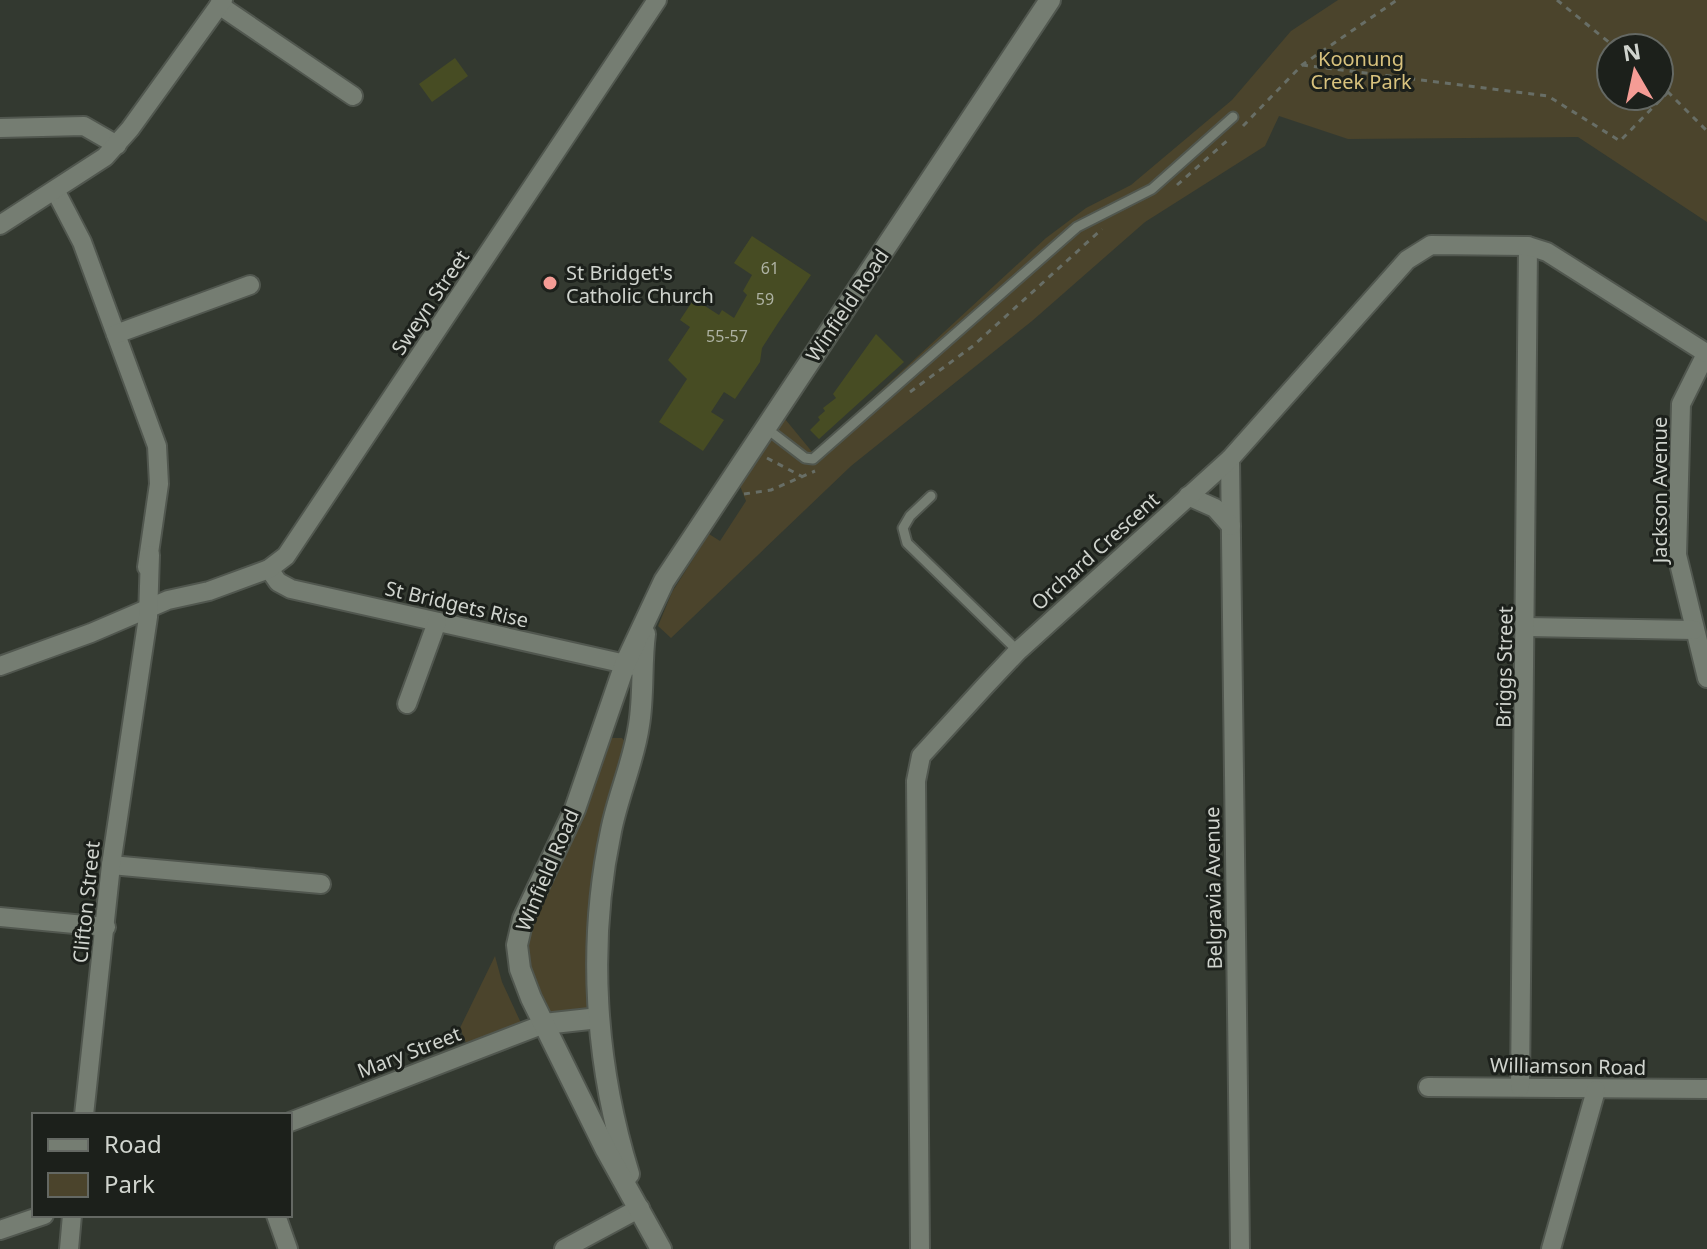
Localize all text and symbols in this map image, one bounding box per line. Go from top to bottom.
north arrow [1595,32,1675,112]
text: N [1621,35,1643,67]
park label: Koonung Creek Park [1310,45,1412,95]
street label: Winfield Road [799,243,895,367]
street label: Sweyn Street [385,244,475,360]
house number: 61 [761,257,779,279]
place label: St Bridget's Catholic Church [566,259,714,309]
marker: St Bridget's Catholic Church [541,274,559,292]
house number: 59 [756,288,774,310]
house number: 55-57 [706,325,748,347]
street label: Jackson Avenue [1646,417,1673,565]
street label: Orchard Crescent [1025,486,1165,616]
street label: St Bridgets Rise [383,574,531,634]
street label: Briggs Street [1489,606,1519,728]
street label: Winfield Road [509,805,585,935]
street label: Belgravia Avenue [1198,806,1228,970]
street label: Clifton Street [66,840,106,964]
street label: Mary Street [353,1020,465,1084]
street label: Williamson Road [1490,1051,1646,1081]
legend [32,1113,292,1217]
text: Road [104,1127,162,1160]
text: Park [104,1167,155,1200]

